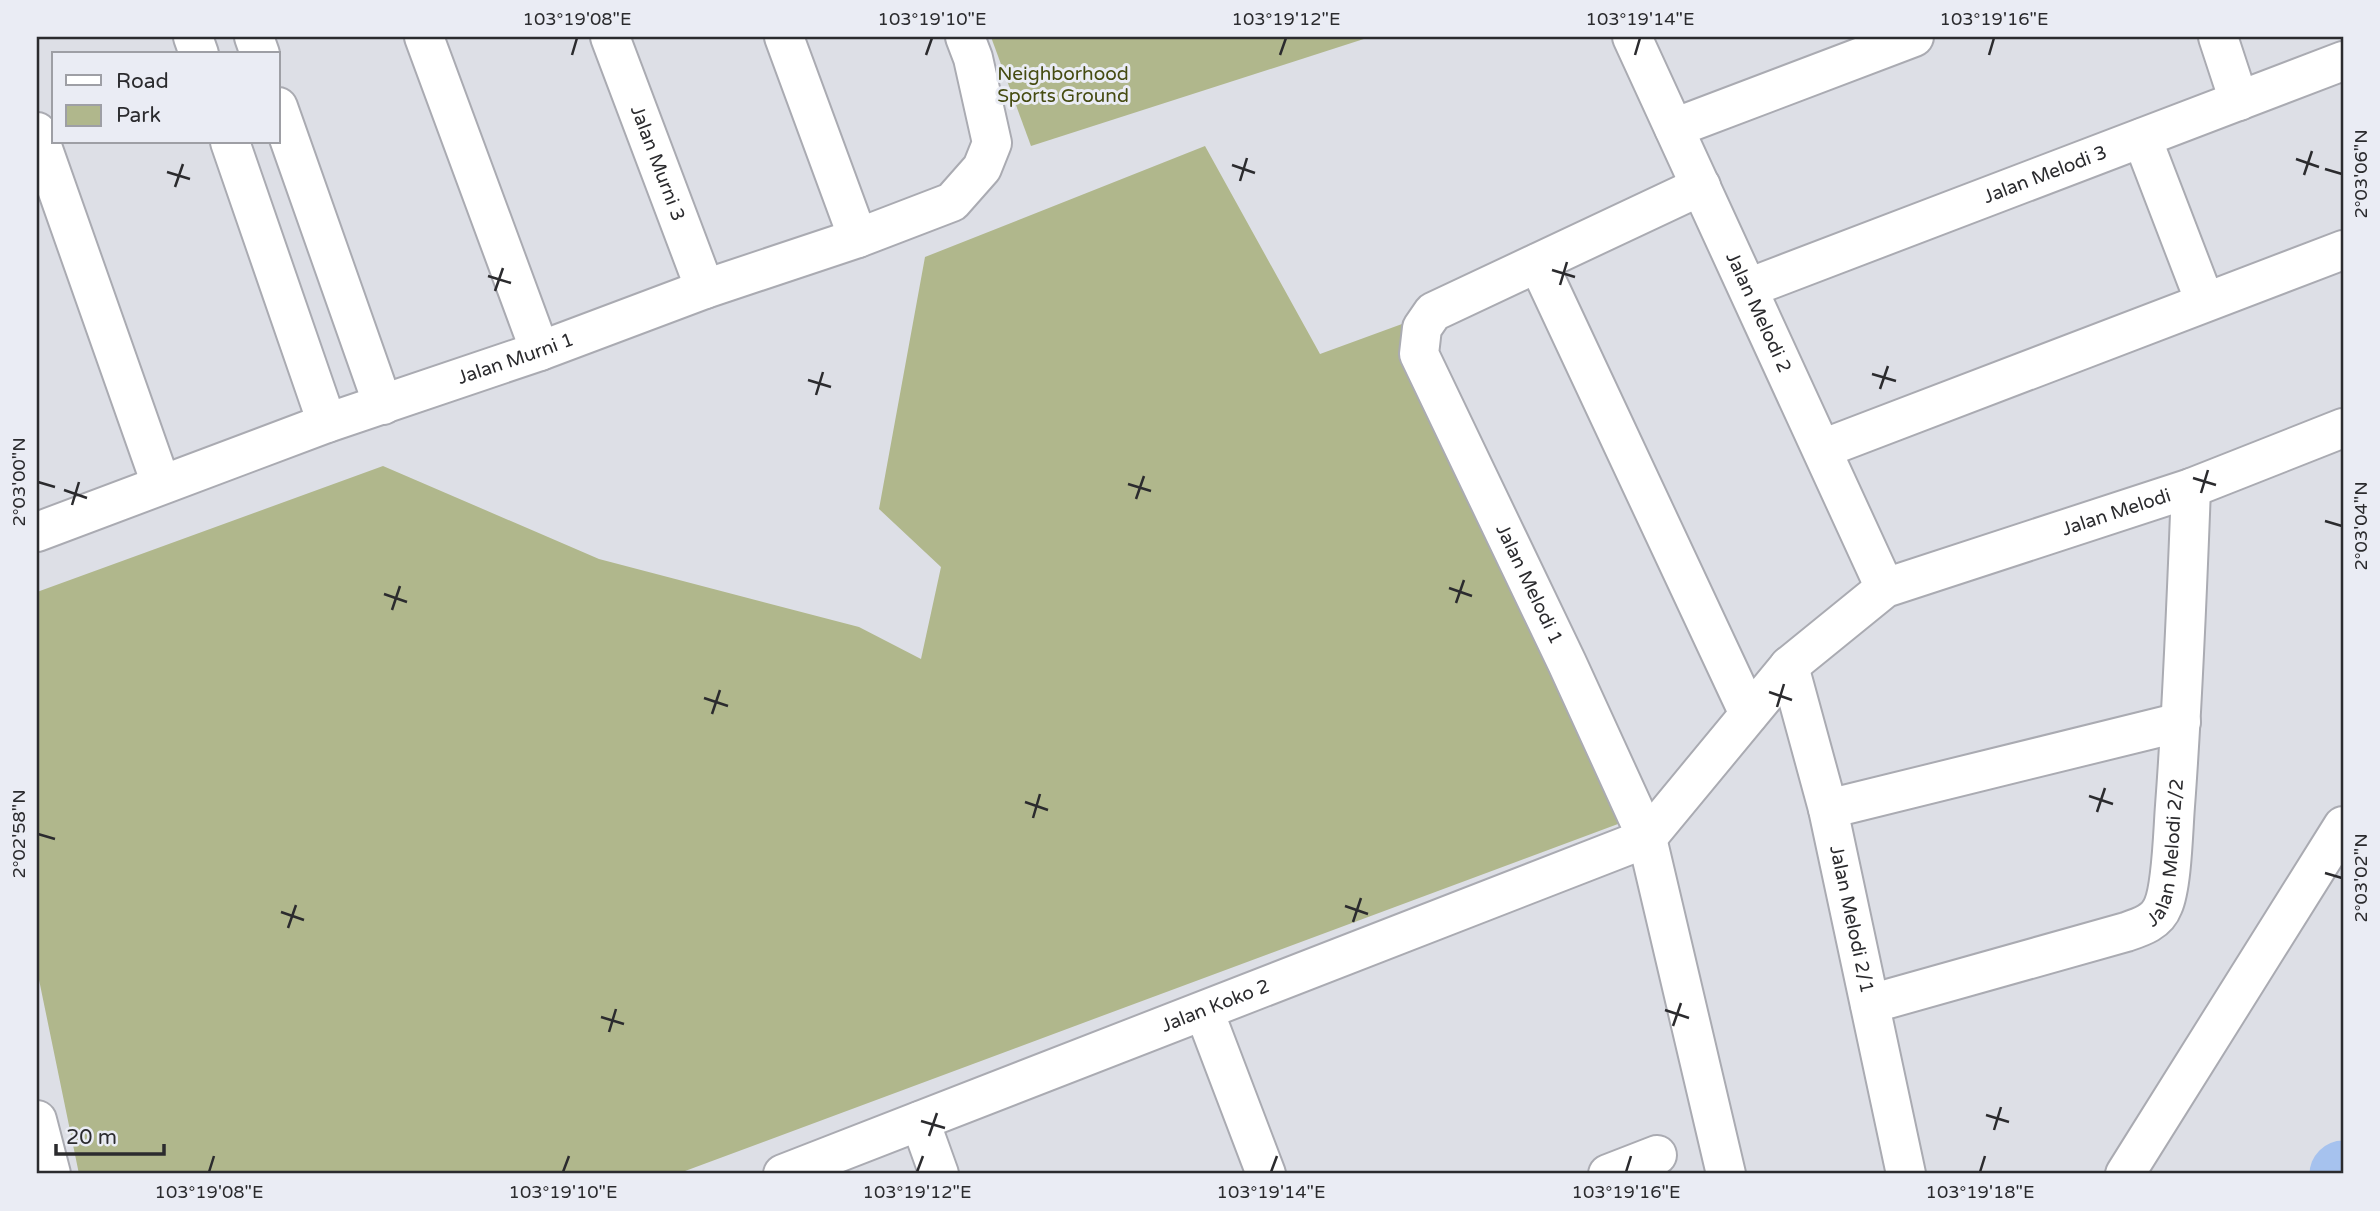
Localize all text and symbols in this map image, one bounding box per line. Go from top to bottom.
text: 103°19'08"E [523,8,631,30]
text: 103°19'10"E [878,8,986,30]
text: 103°19'12"E [1232,8,1340,30]
text: 103°19'14"E [1586,8,1694,30]
text: 103°19'16"E [1940,8,2048,30]
legend [52,52,280,144]
park label: Neighborhood Sports Ground [997,63,1129,107]
text: Road [116,69,169,94]
text: Park [116,103,161,128]
street label: Jalan Murni 3 [626,103,689,224]
text: 2°03'06"N [2350,129,2372,219]
street label: Jalan Melodi 3 [1980,141,2110,208]
street label: Jalan Melodi 2 [1721,249,1796,376]
street label: Jalan Murni 1 [455,328,577,389]
text: 2°03'00"N [8,437,30,527]
text: 2°03'04"N [2350,481,2372,571]
street label: Jalan Melodi [2059,484,2174,541]
street label: Jalan Melodi 1 [1491,521,1567,648]
street label: Jalan Melodi 2/2 [2142,778,2188,931]
text: 2°02'58"N [8,789,30,879]
text: 2°03'02"N [2350,833,2372,923]
street label: Jalan Melodi 2/1 [1825,843,1878,995]
street label: Jalan Koko 2 [1158,975,1273,1037]
scale bar [56,1113,164,1157]
text: 20 m [66,1125,117,1150]
text: 103°19'08"E [155,1181,263,1203]
text: 103°19'10"E [509,1181,617,1203]
text: 103°19'12"E [863,1181,971,1203]
text: 103°19'14"E [1217,1181,1325,1203]
text: 103°19'16"E [1572,1181,1680,1203]
text: 103°19'18"E [1926,1181,2034,1203]

